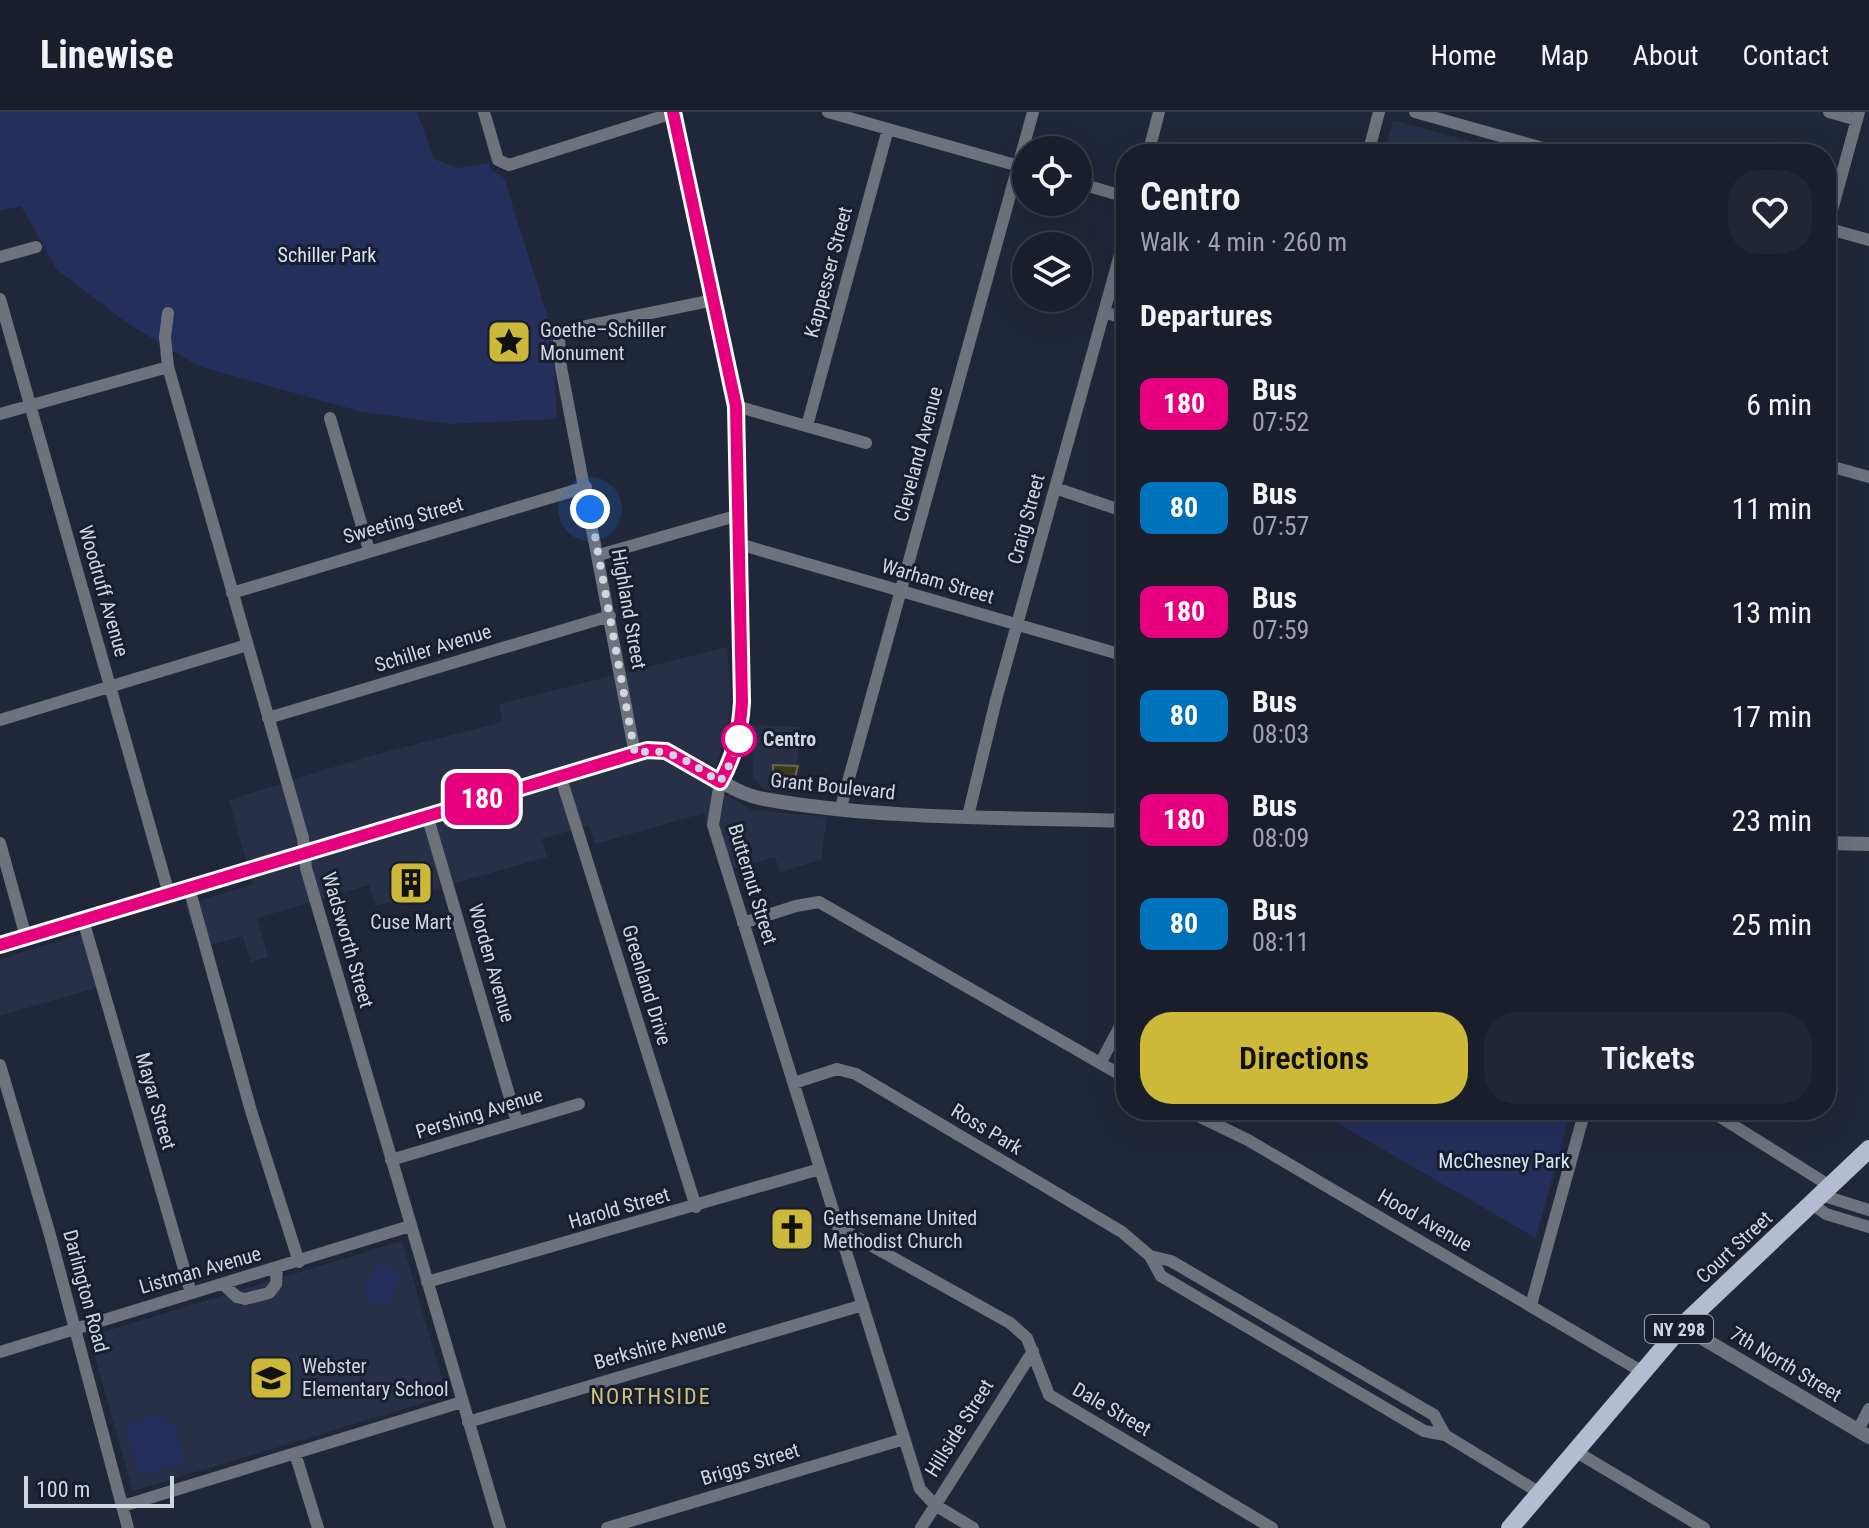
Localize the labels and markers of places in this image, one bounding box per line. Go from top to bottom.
place icon: Goethe–Schiller Monument [485,318,533,366]
place label: Goethe–Schiller Monument [540,318,666,365]
marker: Centro [722,722,756,756]
place label: Centro [763,727,816,751]
building icon: Cuse Mart [387,859,435,907]
place label: Cuse Mart [370,910,452,934]
church icon: Gethsemane United Methodist Church [768,1205,816,1253]
place label: Gethsemane United Methodist Church [823,1206,977,1253]
school or university icon: Webster Elementary School [247,1354,295,1402]
place label: Webster Elementary School [302,1354,449,1401]

